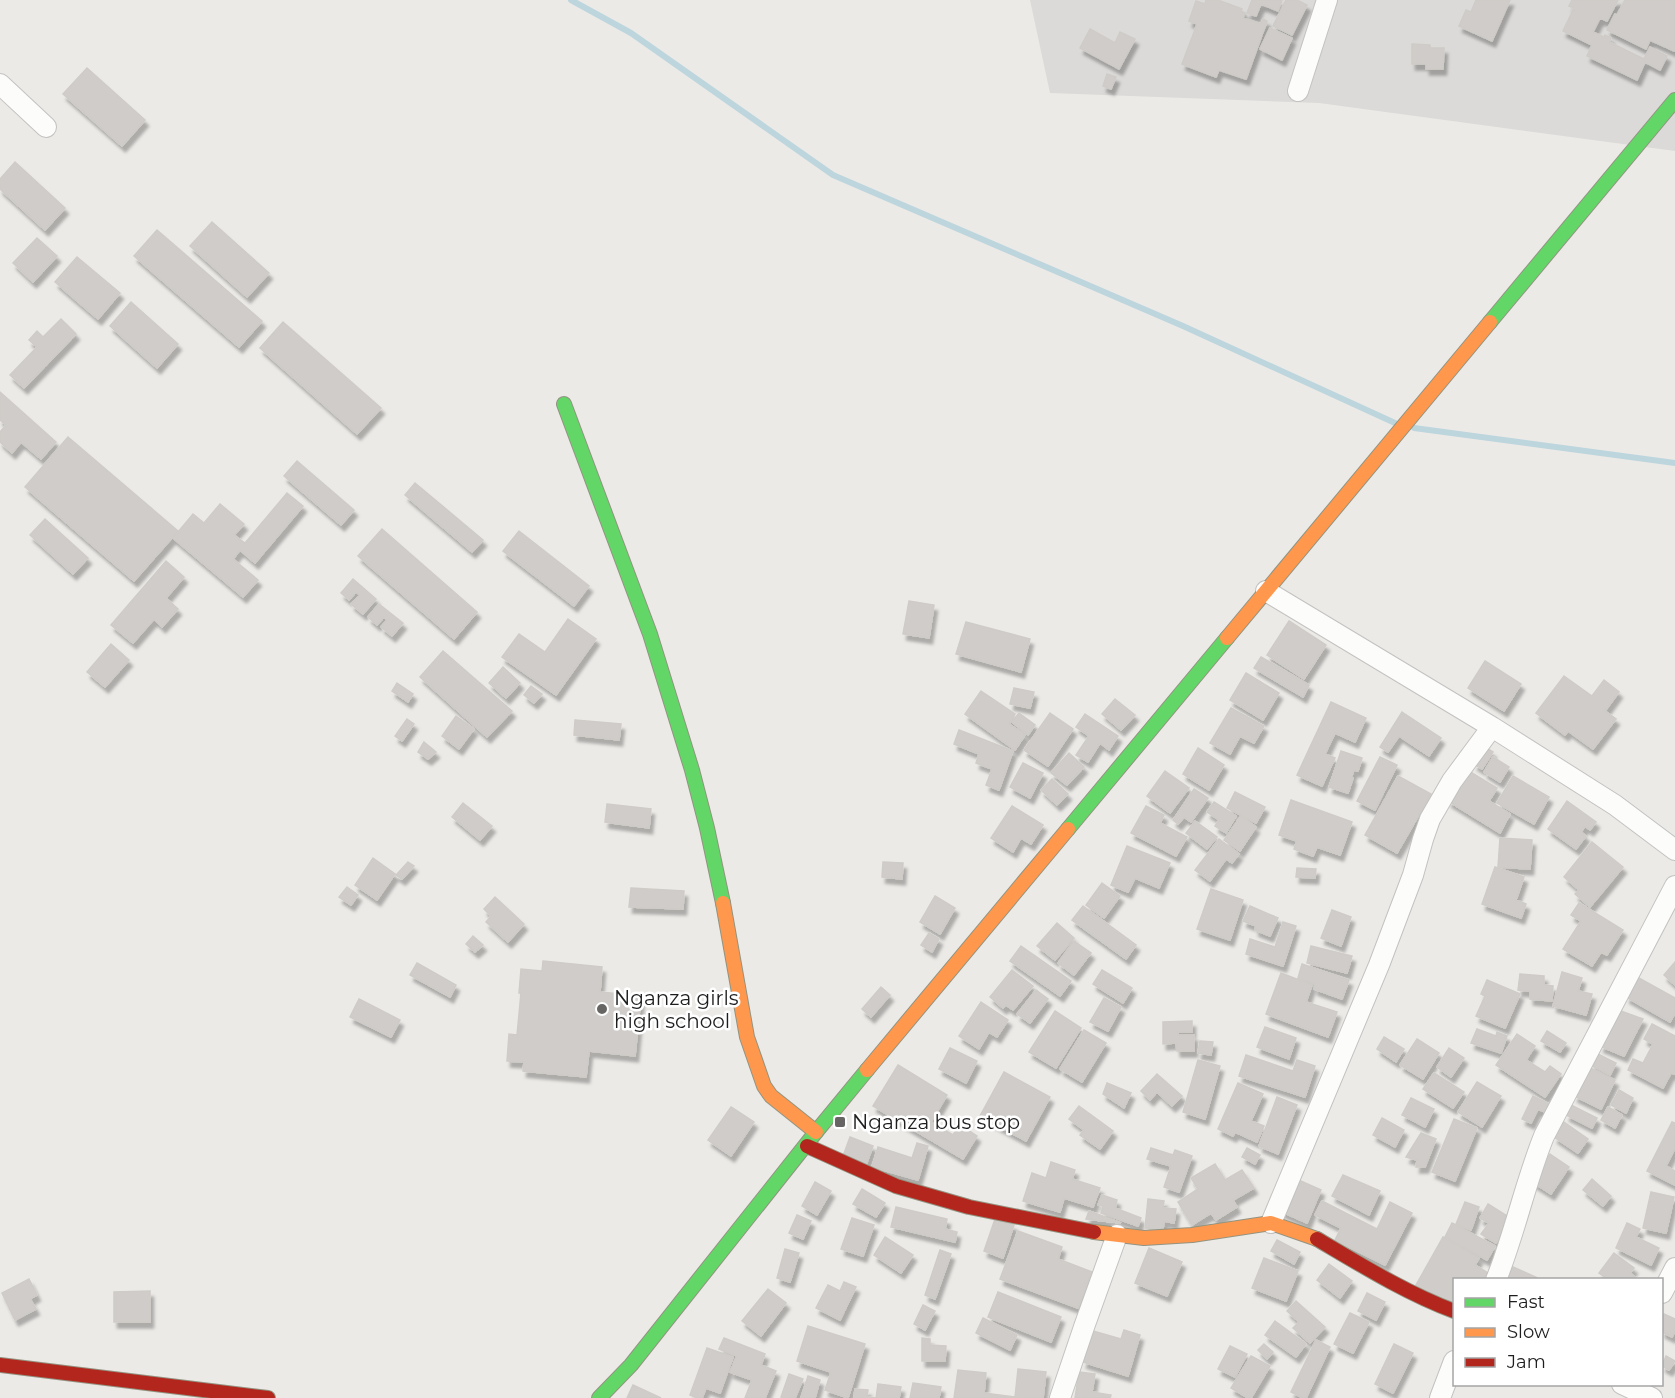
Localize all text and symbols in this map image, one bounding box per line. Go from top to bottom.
place label: Nganza girls high school [614,986,739,1033]
marker: Nganza girls high school [595,1002,609,1016]
place label: Nganza bus stop [852,1110,1020,1134]
marker: Nganza bus stop [833,1115,847,1129]
legend [1453,1278,1663,1386]
text: Fast [1507,1291,1545,1313]
text: Slow [1507,1321,1550,1343]
text: Jam [1506,1351,1546,1373]

